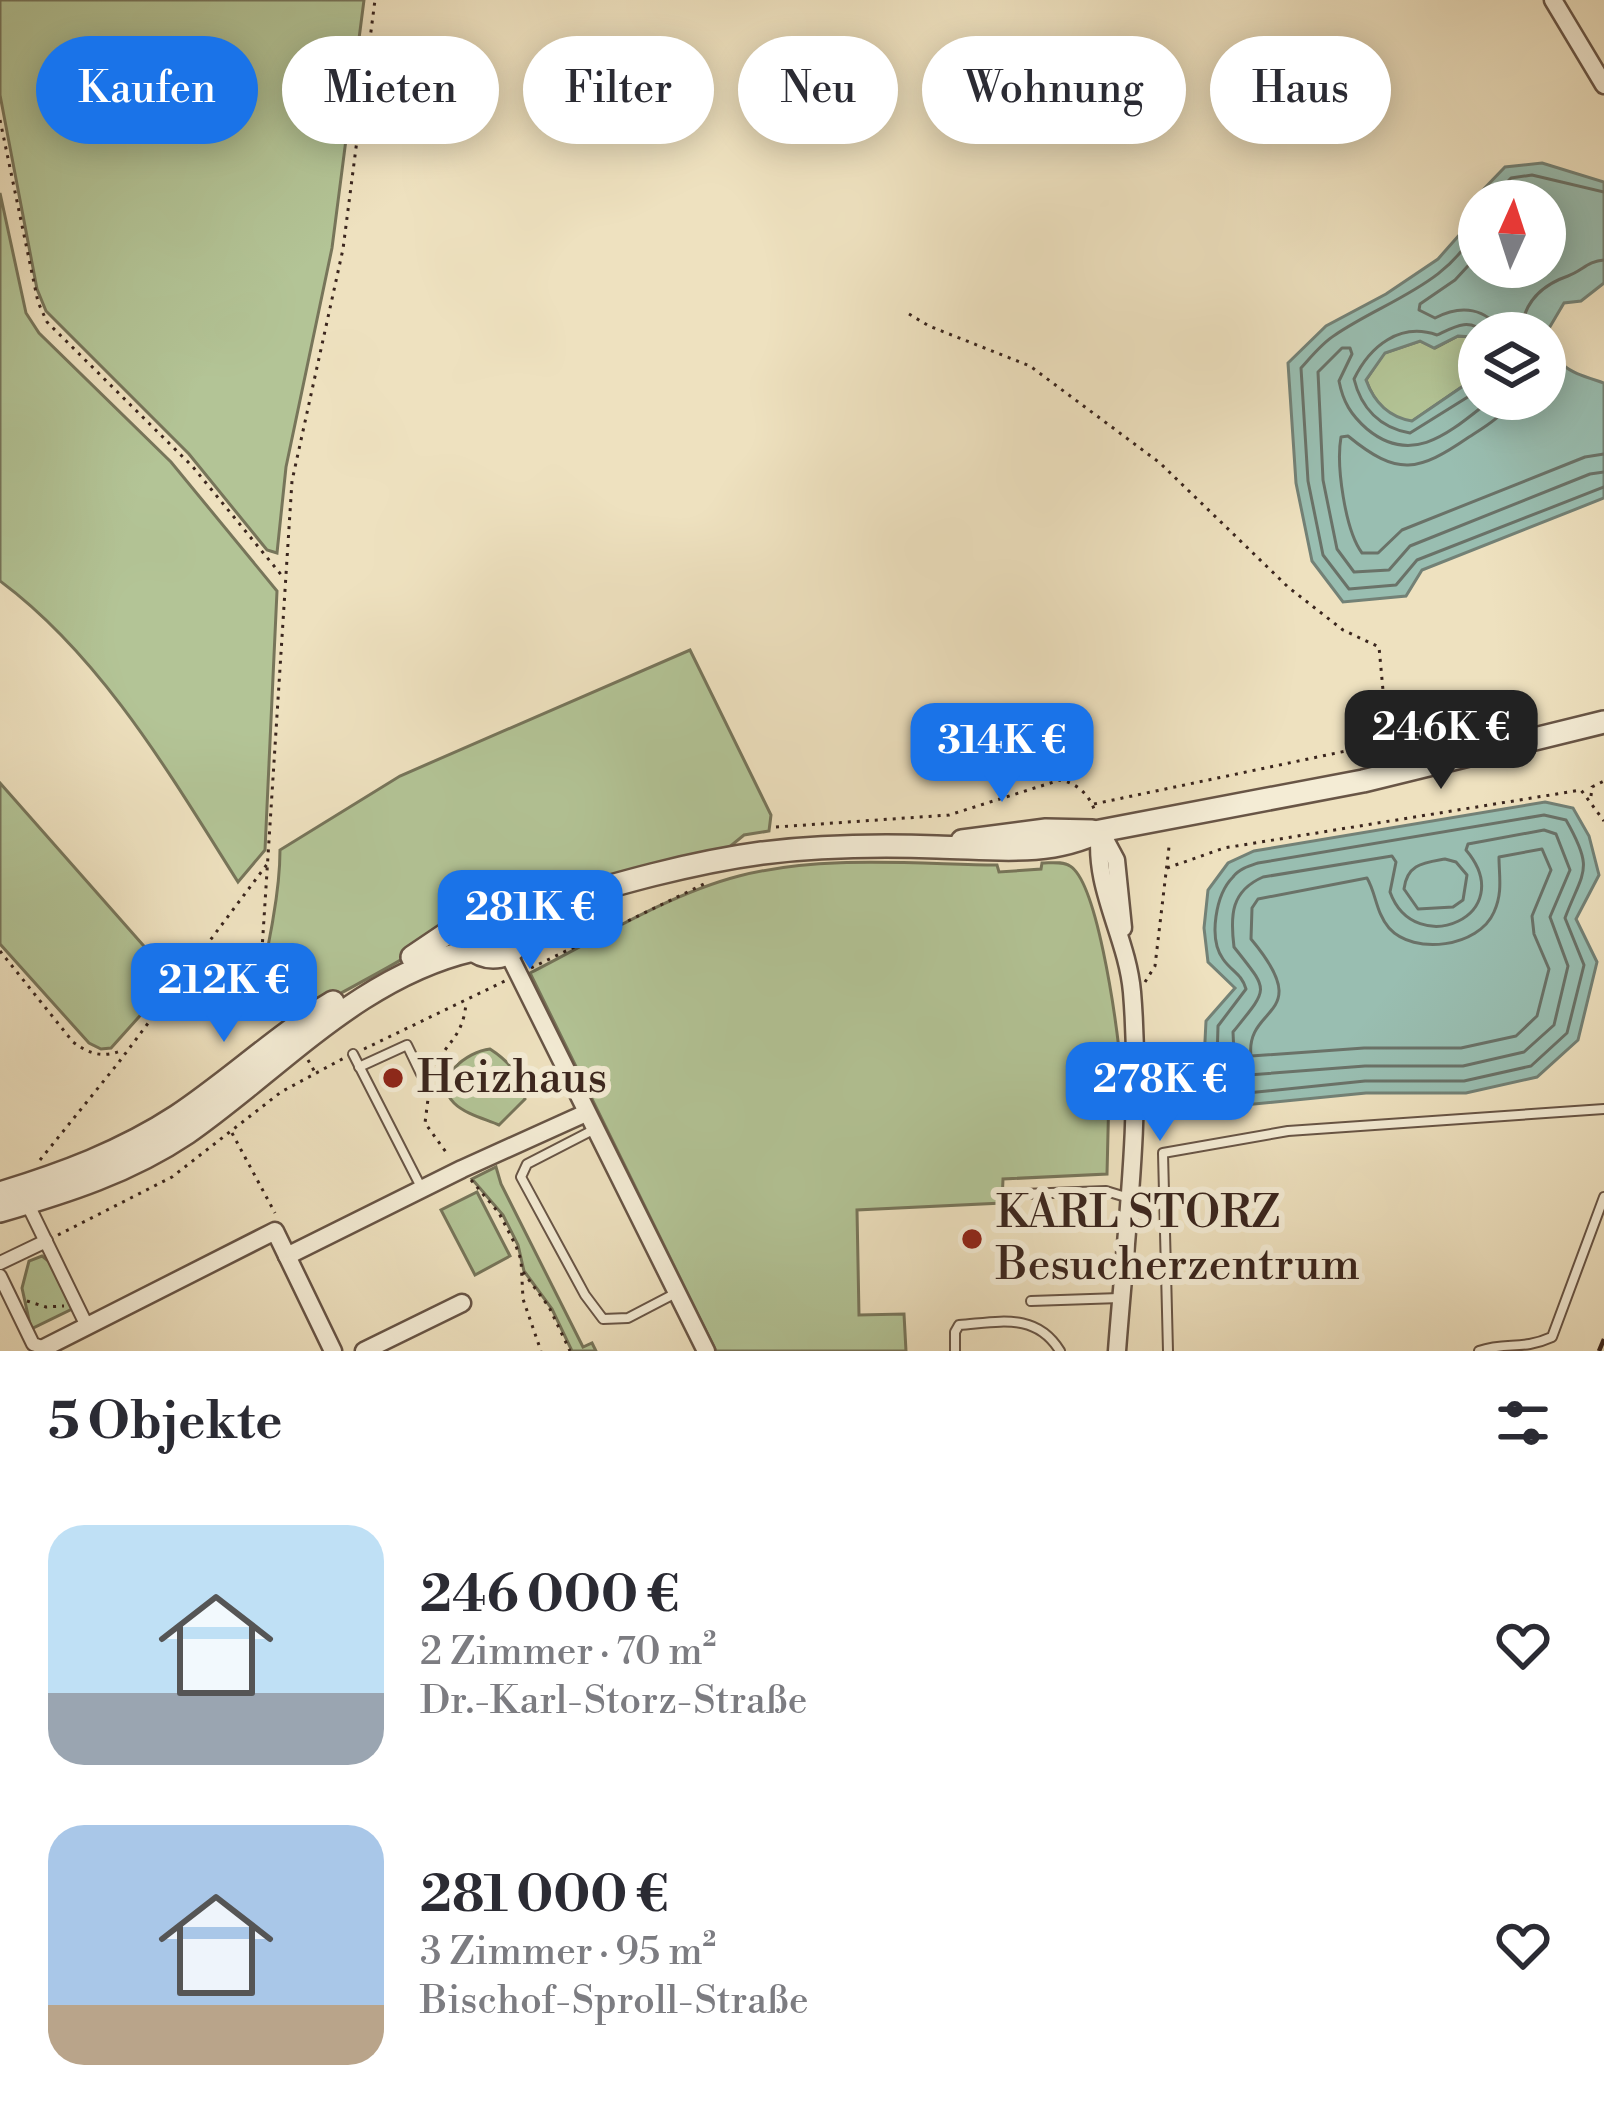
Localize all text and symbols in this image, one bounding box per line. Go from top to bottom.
chip: Kaufen [36,36,258,144]
chip: Mieten [282,36,499,144]
chip: Filter [523,36,714,144]
chip: Neu [738,36,898,144]
chip: Wohnung [922,36,1186,144]
chip: Haus [1210,36,1391,144]
north arrow [1458,180,1566,288]
map controls [1458,180,1566,420]
button: layers [1458,312,1566,420]
pin: 246K € [1343,690,1539,792]
pin: 314K € [904,703,1100,805]
text: 246K € [1372,704,1510,753]
text: 314K € [938,717,1066,766]
pin: 281K € [432,870,628,972]
text: 281K € [465,884,595,933]
pin: 212K € [126,943,322,1045]
text: 212K € [158,957,290,1006]
pin: 278K € [1062,1042,1258,1144]
place label: Heizhaus [417,1050,607,1107]
text: 278K € [1093,1056,1227,1105]
marker: Heizhaus [380,1065,406,1091]
place label: KARL STORZ Besucherzentrum [995,1185,1360,1294]
marker: KARL STORZ Besucherzentrum [959,1226,985,1252]
icon: filters [1490,1390,1556,1456]
text: 5 Objekte [48,1391,282,1455]
text: 246 000 € [420,1564,679,1628]
icon: home [144,1573,288,1717]
icon: heart [1490,1612,1556,1678]
text: 2 Zimmer · 70 m² [420,1628,716,1677]
text: Dr.-Karl-Storz-Straße [420,1677,807,1726]
text: 281 000 € [420,1864,669,1928]
icon: home [144,1873,288,2017]
icon: heart [1490,1912,1556,1978]
text: 3 Zimmer · 95 m² [420,1928,716,1977]
text: Bischof-Sproll-Straße [420,1977,809,2026]

